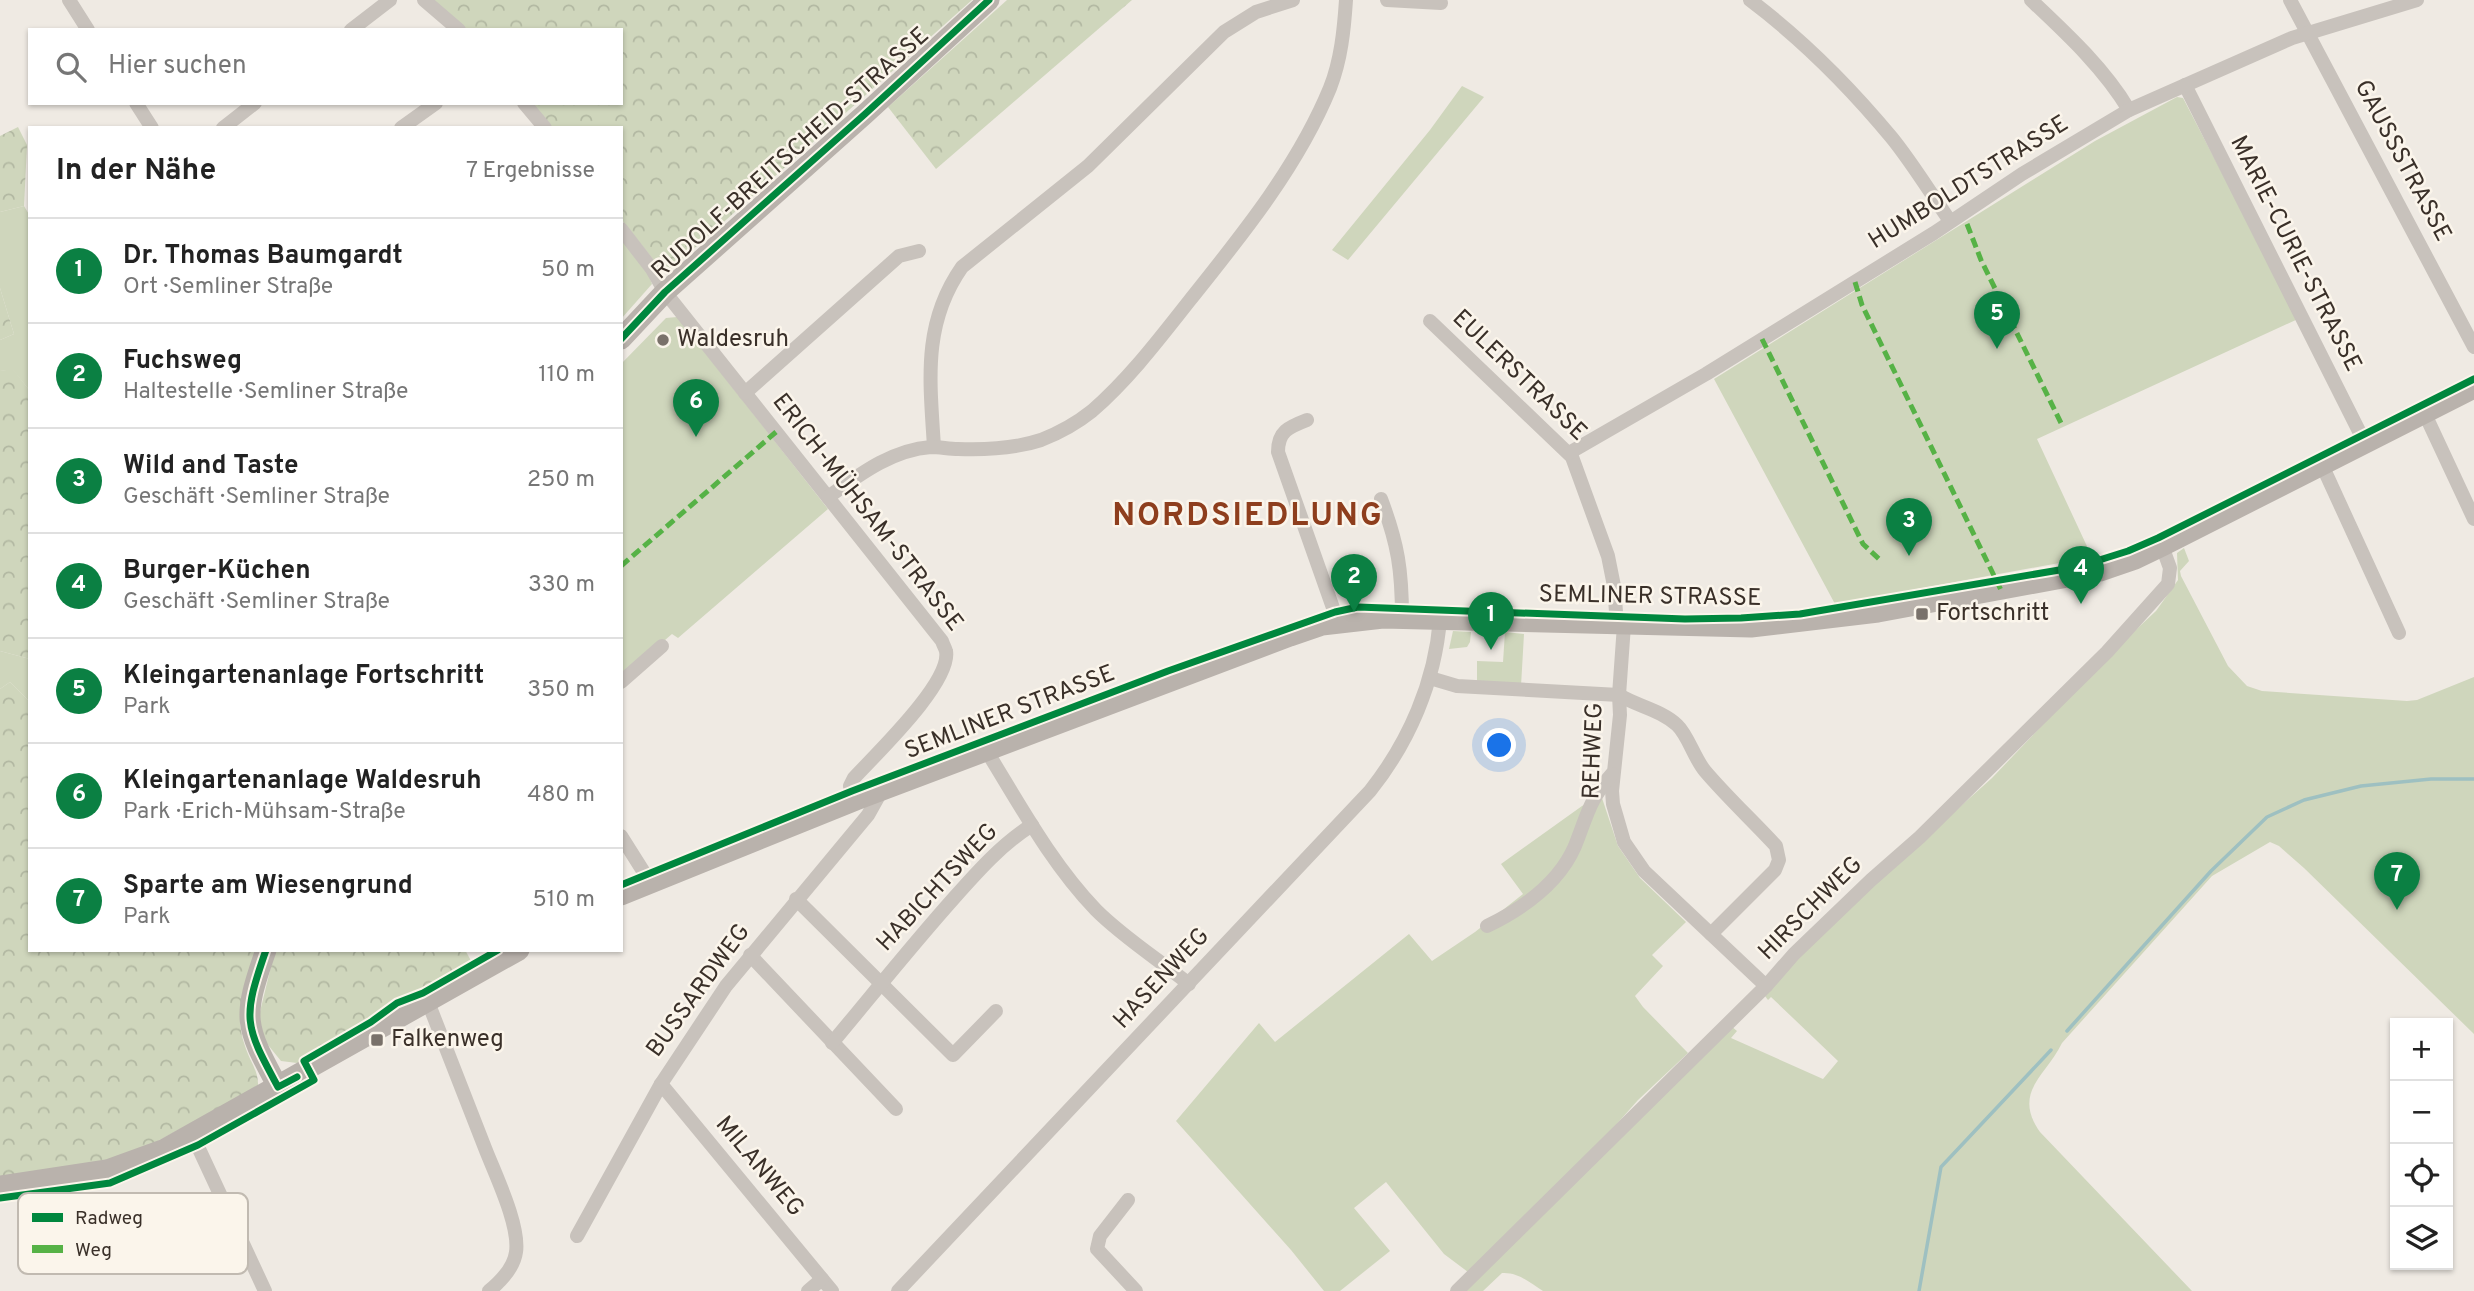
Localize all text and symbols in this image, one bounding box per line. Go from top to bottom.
street label: RUDOLF-BREITSCHEID-STRASSE [646,21,936,287]
search box [28,28,623,105]
icon: search [52,48,90,86]
text: Hier suchen [108,50,247,83]
street label: GAUSSSTRASSE [2347,75,2457,247]
street label: HUMBOLDTSTRASSE [1863,109,2075,257]
street label: MARIE-CURIE-STRASSE [2222,131,2368,377]
text: In der Nähe [56,153,216,190]
text: 7 Ergebnisse [466,157,595,186]
text: Dr. Thomas Baumgardt [123,240,403,273]
text: 1 [74,256,84,285]
text: 50 m [541,256,595,285]
text: Ort · Semliner Straße [123,273,333,302]
pin: 5 [1974,291,2020,349]
street label: EULERSTRASSE [1445,304,1593,448]
place label: Waldesruh [677,325,789,355]
marker: Waldesruh [655,332,671,348]
text: Fuchsweg [123,345,242,378]
text: 2 [72,361,86,390]
text: 110 m [538,361,595,390]
text: Haltestelle · Semliner Straße [123,378,408,407]
pin: 6 [673,379,719,437]
street label: ERICH-MÜHSAM-STRASSE [765,387,971,638]
text: Wild and Taste [123,450,299,483]
text: 3 [72,466,86,495]
text: 250 m [527,466,595,495]
text: Geschäft · Semliner Straße [123,483,390,512]
district label: NORDSIEDLUNG [1112,497,1384,537]
pin: 3 [1886,498,1932,556]
pin: 4 [2058,546,2104,604]
pin: 2 [1331,554,1377,612]
text: Burger-Küchen [123,555,311,588]
text: 4 [72,571,86,600]
text: 330 m [528,571,595,600]
street label: SEMLINER STRASSE [1538,580,1762,614]
text: Geschäft · Semliner Straße [123,588,390,617]
pin: 1 [1468,592,1514,650]
place label: Fortschritt [1936,599,2049,629]
marker: Fortschritt [1914,606,1930,622]
street label: SEMLINER STRASSE [901,659,1119,767]
text: Kleingartenanlage Fortschritt [123,660,484,693]
text: 5 [72,676,86,705]
text: 350 m [527,676,595,705]
text: Park [123,693,170,722]
street label: REHWEG [1577,702,1611,800]
your location [1482,728,1516,762]
text: Kleingartenanlage Waldesruh [123,765,482,798]
text: 6 [72,781,86,810]
text: 480 m [527,781,595,810]
text: Park · Erich-Mühsam-Straße [123,798,406,827]
street label: HABICHTSWEG [871,818,1005,958]
street label: HIRSCHWEG [1753,851,1869,967]
pin: 7 [2374,852,2420,910]
text: Sparte am Wiesengrund [123,870,413,903]
text: 7 [73,886,85,915]
text: 510 m [532,886,595,915]
text: Park [123,903,170,932]
street label: BUSSARDWEG [641,918,757,1064]
street label: HASENWEG [1108,922,1216,1036]
map controls [2390,1018,2453,1270]
button: + [2390,1018,2453,1081]
place label: Falkenweg [391,1025,504,1055]
marker: Falkenweg [369,1032,385,1048]
button: − [2390,1081,2453,1144]
street label: MILANWEG [708,1110,810,1224]
button: locate [2390,1144,2453,1207]
legend [18,1193,248,1274]
text: Radweg [75,1207,143,1231]
button: layers [2390,1207,2453,1270]
text: Weg [75,1239,112,1263]

